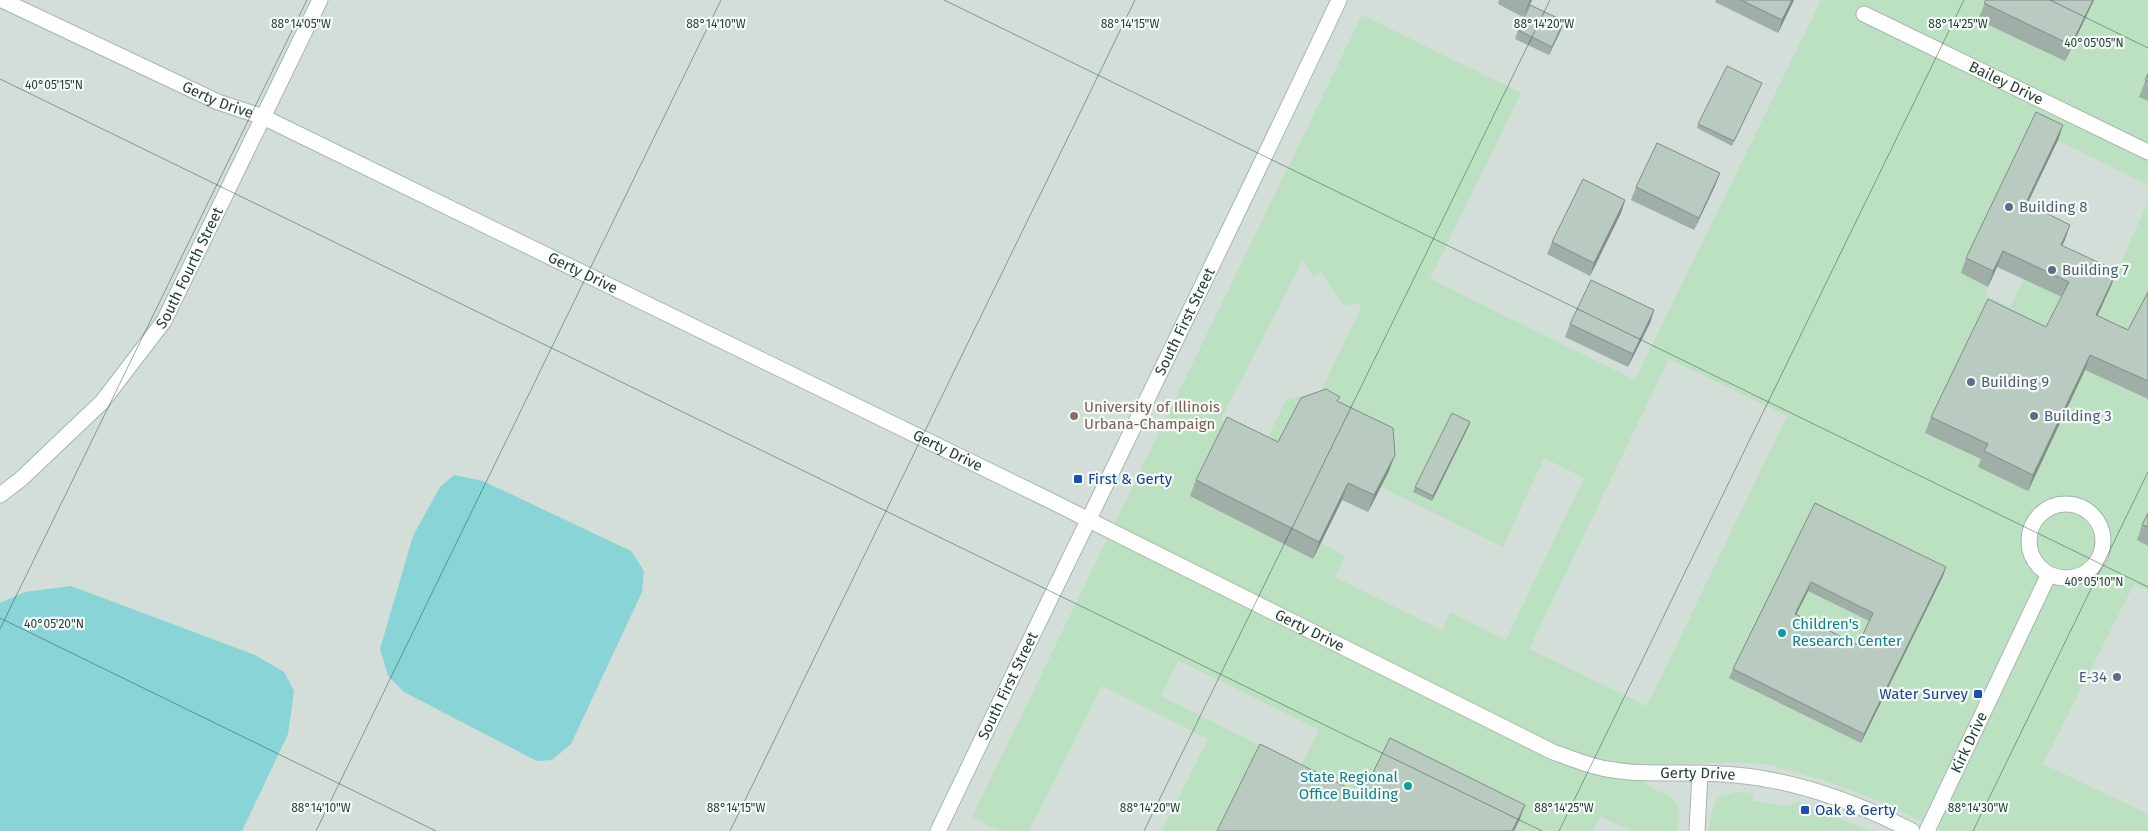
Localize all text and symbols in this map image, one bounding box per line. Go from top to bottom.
text: 88°14'05"W [271,17,331,31]
text: 88°14'10"W [686,17,746,31]
text: 88°14'15"W [1101,17,1159,31]
text: 88°14'20"W [1514,17,1574,31]
text: 88°14'25"W [1928,17,1988,31]
text: 40°05'05"N [2064,36,2124,50]
street label: Bailey Drive [1966,57,2046,109]
street label: Gerty Drive [179,77,256,122]
text: 40°05'15"N [25,78,83,92]
place label: Building 8 [2019,198,2087,216]
marker: Building 8 [2003,201,2015,213]
street label: South Fourth Street [152,204,227,333]
street label: Gerty Drive [545,248,621,297]
place label: Building 7 [2062,261,2129,279]
street label: South First Street [1151,264,1219,379]
marker: Building 7 [2046,264,2058,276]
place label: Building 9 [1981,373,2049,391]
marker: Building 9 [1965,376,1977,388]
place label: University of Illinois Urbana-Champaign [1084,398,1220,433]
place label: Building 3 [2044,407,2112,425]
marker: University of Illinois Urbana-Champaign [1068,410,1080,422]
marker: Building 3 [2028,410,2040,422]
street label: Gerty Drive [910,426,986,475]
place label: First & Gerty [1088,470,1173,488]
marker: First & Gerty [1072,473,1084,485]
text: 40°05'10"N [2064,575,2124,589]
street label: Gerty Drive [1272,605,1347,655]
place label: Children's Research Center [1792,615,1902,650]
text: 40°05'20"N [24,617,84,631]
marker: Children's Research Center [1776,627,1788,639]
street label: South First Street [974,629,1042,743]
place label: E-34 [2079,668,2107,686]
marker: E-34 [2111,671,2123,683]
place label: Water Survey [1879,685,1969,703]
marker: Water Survey [1972,688,1984,700]
street label: Kirk Drive [1947,709,1991,776]
street label: Gerty Drive [1660,764,1736,784]
place label: State Regional Office Building [1299,768,1399,803]
marker: State Regional Office Building [1402,780,1414,792]
text: 88°14'10"W [291,801,351,815]
text: 88°14'15"W [707,801,765,815]
text: 88°14'20"W [1120,801,1180,815]
text: 88°14'25"W [1534,801,1594,815]
place label: Oak & Gerty [1815,801,1897,819]
text: 88°14'30"W [1948,801,2008,815]
marker: Oak & Gerty [1799,804,1811,816]

